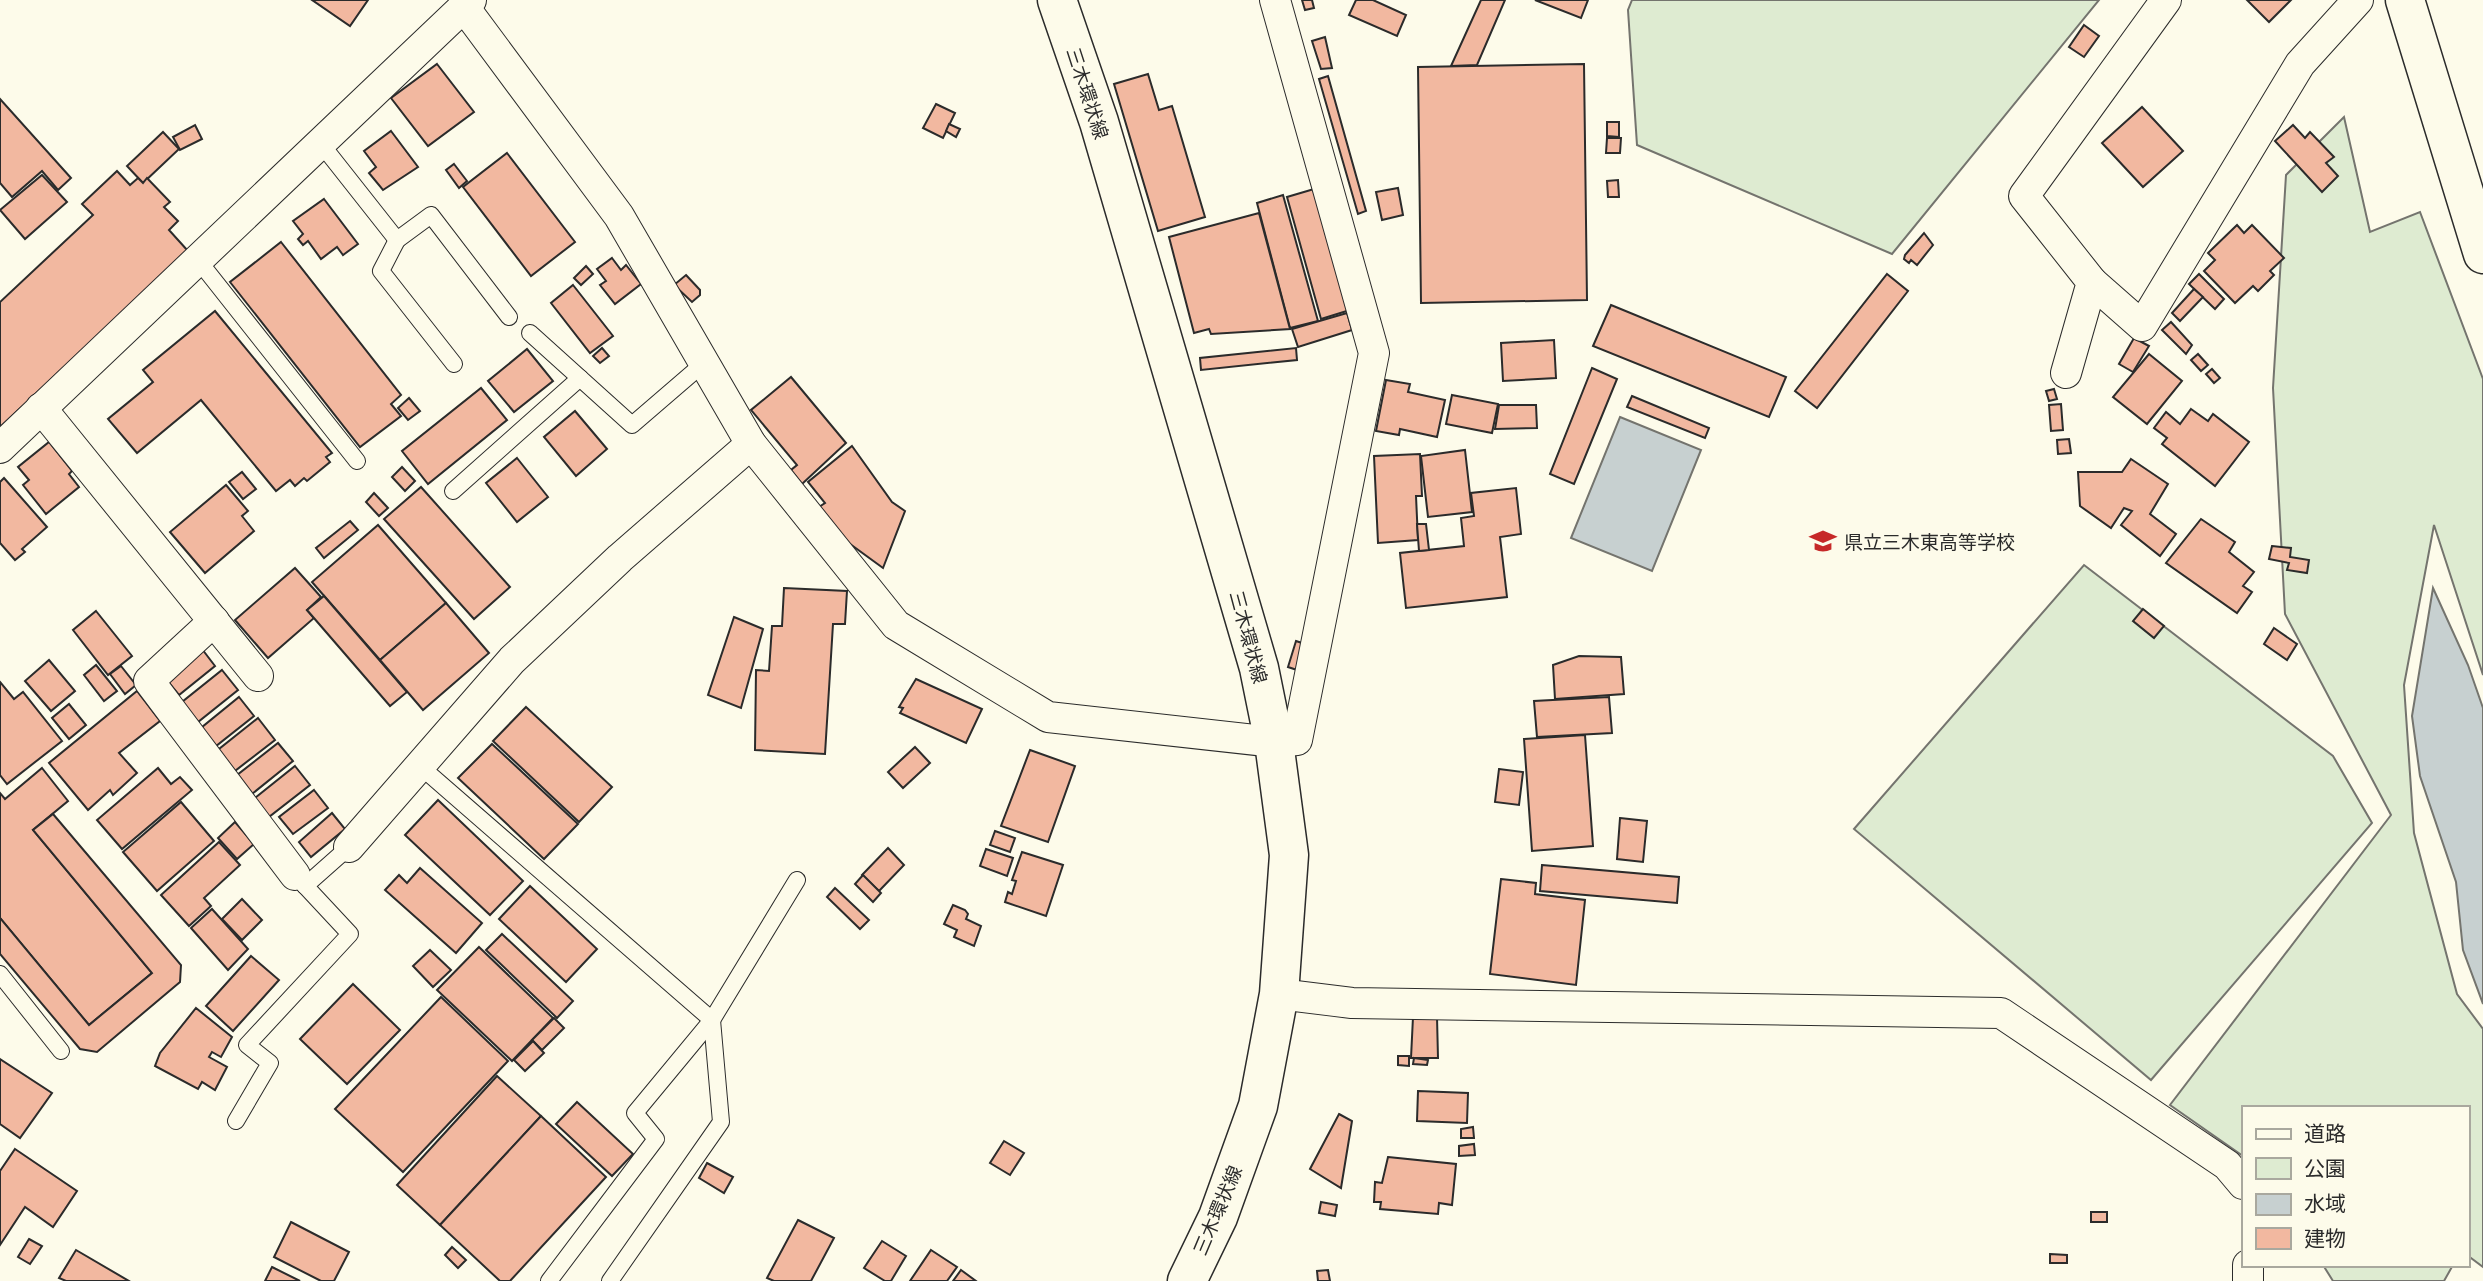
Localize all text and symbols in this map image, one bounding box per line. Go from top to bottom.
street label: 三木環状線 [1062,44,1114,142]
school or university icon: 県立三木東高等学校 [1808,526,1838,556]
place label: 県立三木東高等学校 [1844,530,2015,553]
street label: 三木環状線 [1226,588,1272,686]
legend [2242,1106,2469,1267]
text: 道路 [2304,1120,2346,1145]
text: 公園 [2304,1155,2346,1180]
street label: 三木環状線 [1188,1162,1246,1258]
text: 水域 [2304,1190,2346,1215]
text: 建物 [2304,1225,2346,1250]

